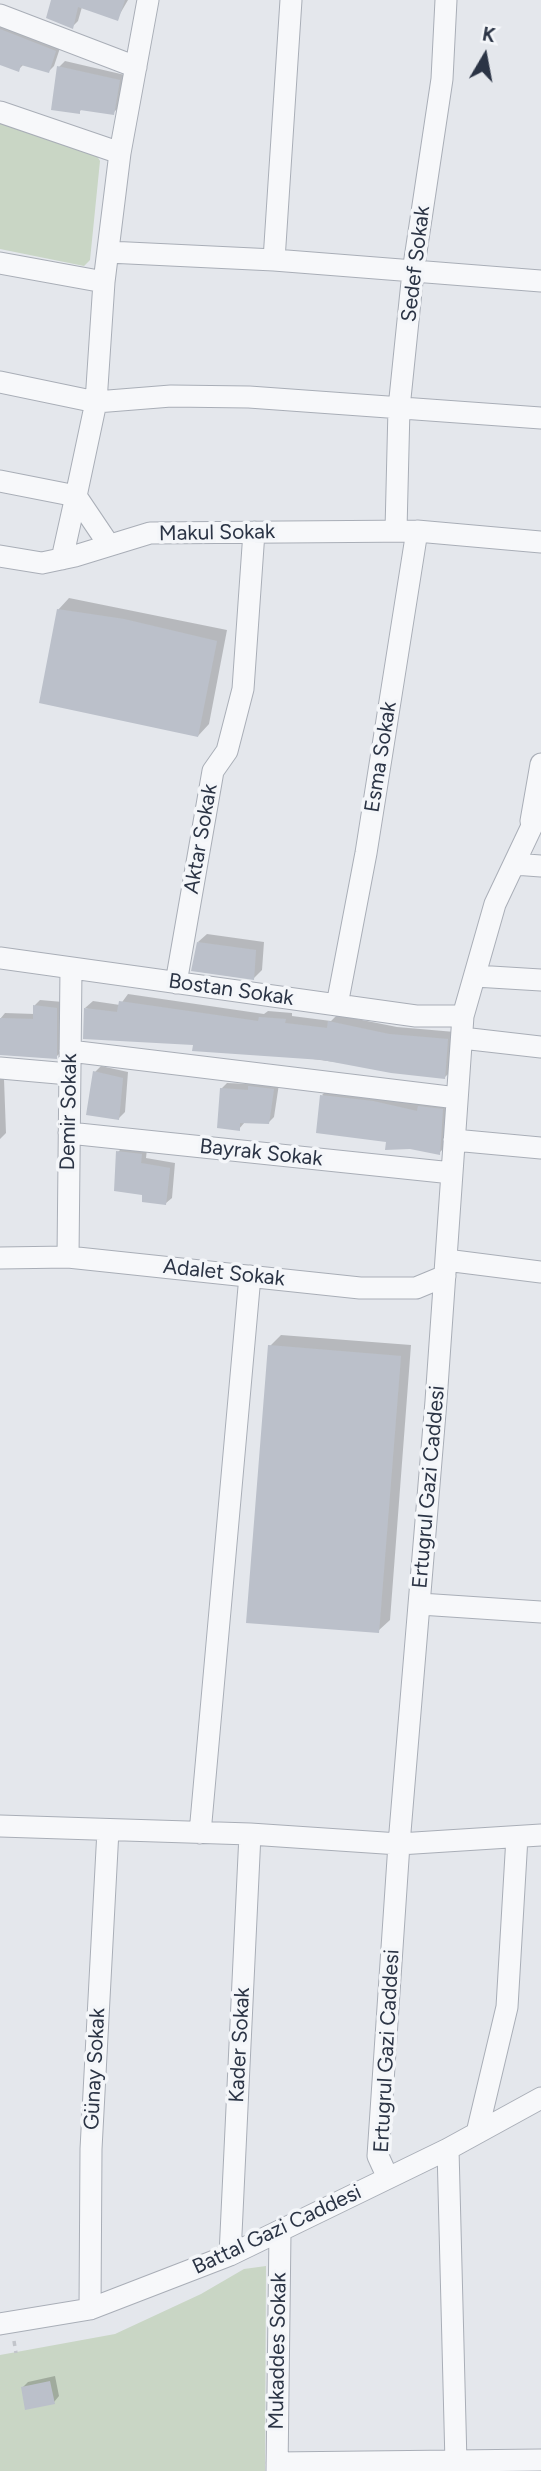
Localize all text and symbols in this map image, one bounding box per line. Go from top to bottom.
north arrow [450,21,520,91]
text: K [481,22,497,47]
street label: Sedef Sokak [396,204,436,324]
street label: Makul Sokak [159,519,275,547]
street label: Esma Sokak [360,700,402,814]
street label: Aktar Sokak [179,782,223,896]
street label: Bostan Sokak [167,969,295,1011]
street label: Demir Sokak [55,1053,83,1171]
street label: Bayrak Sokak [198,1134,324,1172]
street label: Adalet Sokak [162,1254,286,1292]
street label: Ertugrul Gazi Caddesi [408,1384,450,1590]
street label: Ertugrul Gazi Caddesi [369,1949,405,2153]
street label: Kader Sokak [224,1987,256,2103]
street label: Günay Sokak [79,2007,111,2131]
street label: Battal Gazi Caddesi [189,2180,365,2280]
street label: Mukaddes Sokak [264,2272,292,2430]

